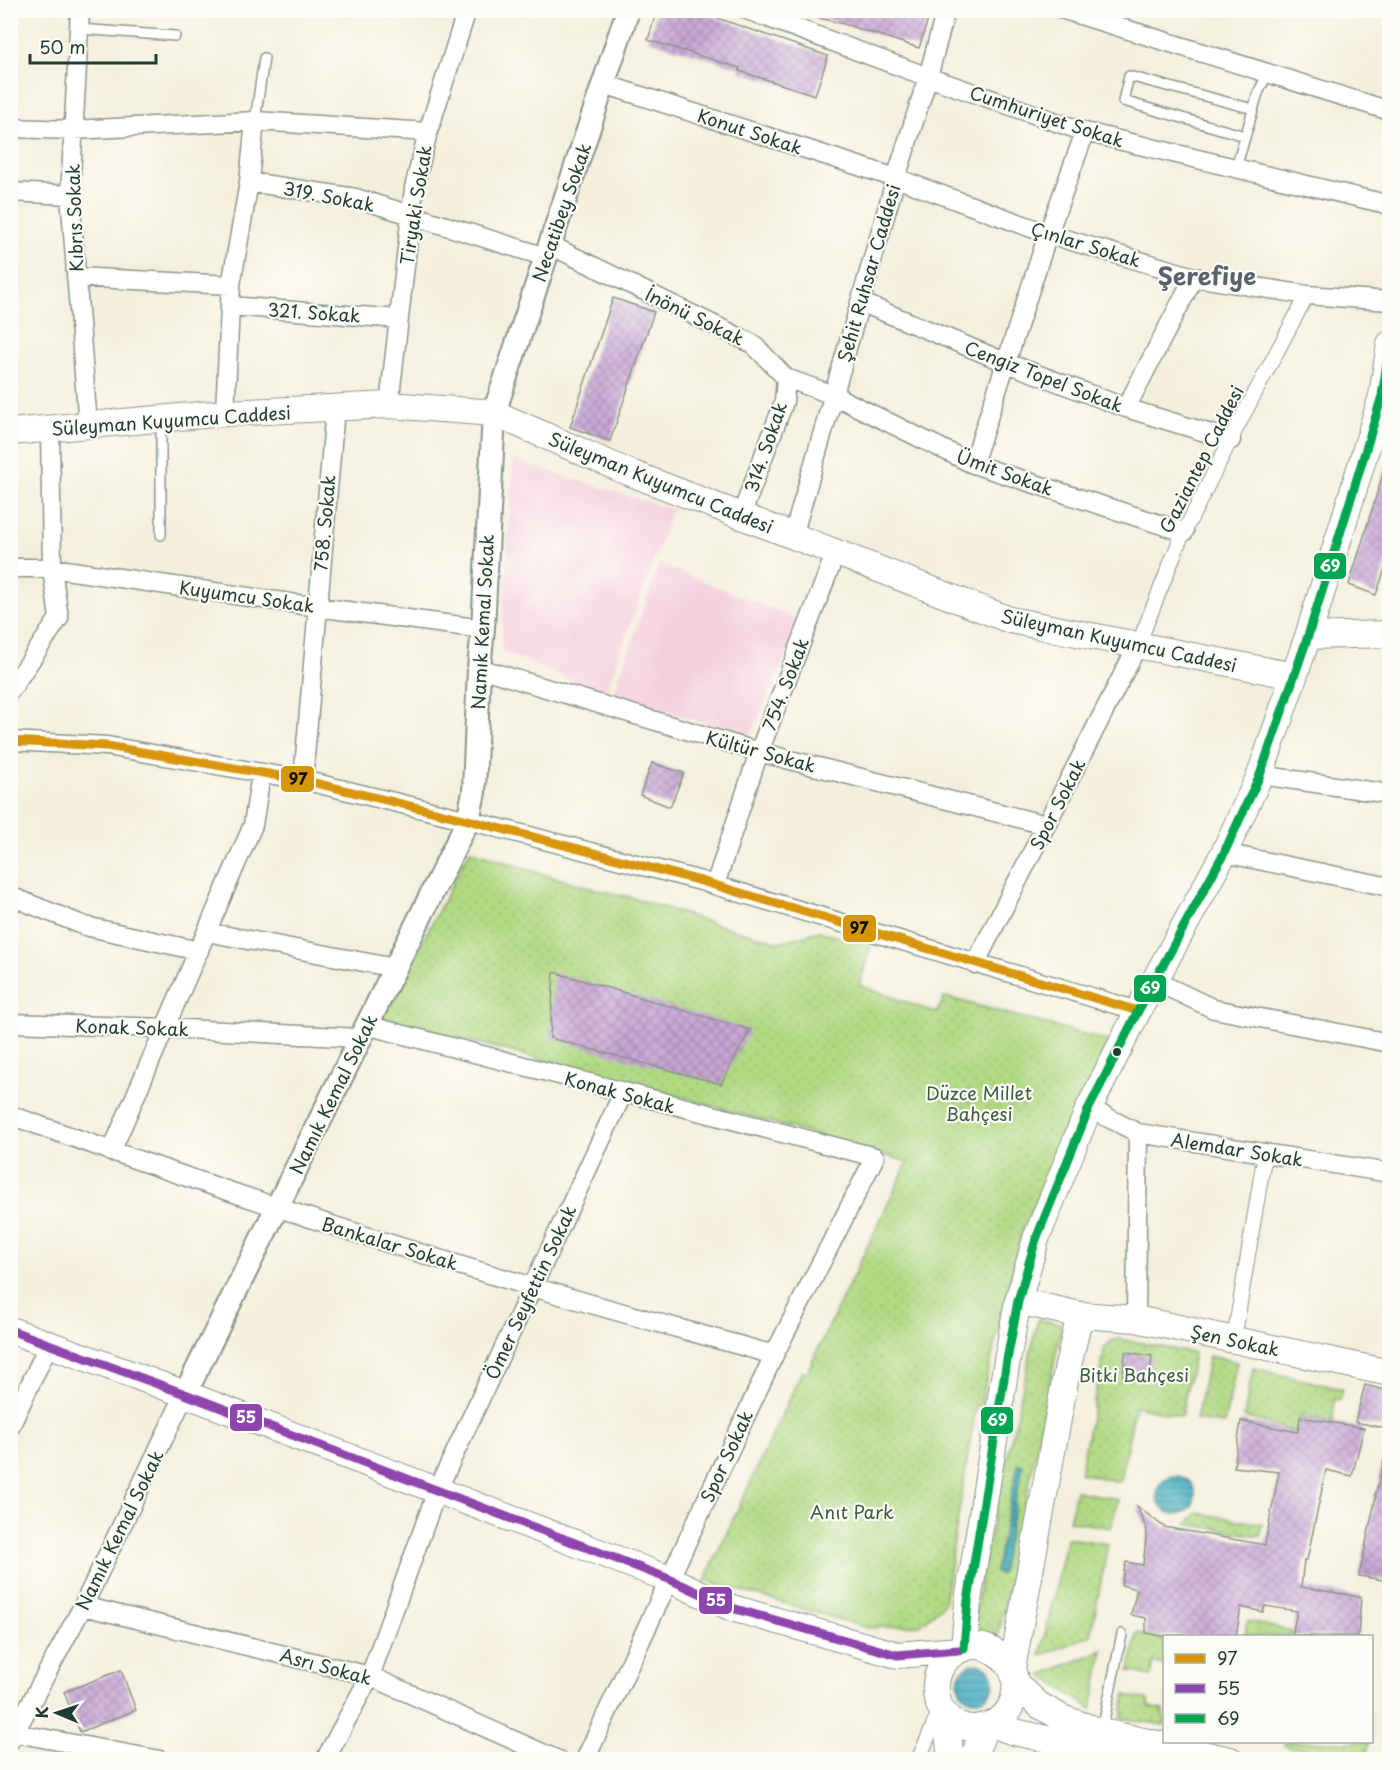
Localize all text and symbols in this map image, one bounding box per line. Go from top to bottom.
scale bar [30,27,156,65]
text: 50 m [39,33,86,60]
street label: Cumhuriyet Sokak [966,78,1128,154]
street label: Konut Sokak [694,101,806,161]
street label: Necatibey Sokak [525,139,597,285]
street label: Tiryaki Sokak [392,143,438,267]
street label: Kıbrıs Sokak [59,163,89,273]
street label: 319. Sokak [281,174,377,218]
street label: Şehit Ruhsar Caddesi [830,181,906,365]
street label: Çınlar Sokak [1028,214,1144,274]
district label: Şerefiye [1158,257,1256,293]
street label: İnönü Sokak [641,280,749,352]
street label: 321. Sokak [267,295,361,329]
street label: Cengiz Topel Sokak [961,333,1127,419]
street label: Gaziantep Caddesi [1152,380,1250,538]
street label: Süleyman Kuyumcu Caddesi [50,398,292,442]
street label: 314. Sokak [737,398,793,496]
street label: Süleyman Kuyumcu Caddesi [545,424,777,540]
street label: Ümit Sokak [953,442,1057,502]
street label: 758. Sokak [306,474,342,572]
street label: Namık Kemal Sokak [464,533,500,711]
line badge: 69 [1313,552,1347,580]
text: 69 [1320,553,1340,577]
street label: Kuyumcu Sokak [178,573,316,619]
street label: Süleyman Kuyumcu Caddesi [999,602,1239,678]
street label: 754. Sokak [755,634,815,734]
street label: Kültür Sokak [703,723,819,779]
street label: Spor Sokak [1023,754,1091,854]
line badge: 97 [280,765,315,793]
text: 97 [289,766,308,790]
line badge: 97 [842,914,877,943]
text: 97 [850,915,869,939]
line badge: 69 [1133,974,1167,1003]
text: 69 [1140,975,1160,999]
street label: Namık Kemal Sokak [282,1009,384,1179]
street label: Konak Sokak [75,1012,189,1042]
unlabelled marker [1111,1046,1123,1058]
street label: Konak Sokak [562,1064,678,1120]
park label: Düzce Millet Bahçesi [926,1079,1032,1127]
street label: Alemdar Sokak [1169,1125,1305,1173]
street label: Ömer Seyfettin Sokak [478,1200,582,1384]
street label: Bankalar Sokak [319,1209,461,1277]
street label: Şen Sokak [1188,1317,1282,1363]
park label: Bitki Bahçesi [1079,1361,1189,1388]
line badge: 55 [229,1403,263,1432]
text: 55 [236,1404,256,1428]
street label: Spor Sokak [693,1406,759,1506]
line badge: 69 [980,1406,1014,1435]
text: 69 [987,1407,1007,1431]
street label: Namık Kemal Sokak [68,1445,170,1615]
park label: Anıt Park [810,1498,894,1525]
line badge: 55 [698,1586,733,1615]
text: 55 [706,1587,726,1611]
legend [1163,1635,1373,1743]
street label: Asrı Sokak [277,1641,375,1691]
text: 97 [1217,1644,1237,1671]
text: 55 [1217,1674,1240,1701]
north arrow [27,1683,87,1743]
text: 69 [1217,1704,1240,1731]
text: K [29,1706,53,1719]

